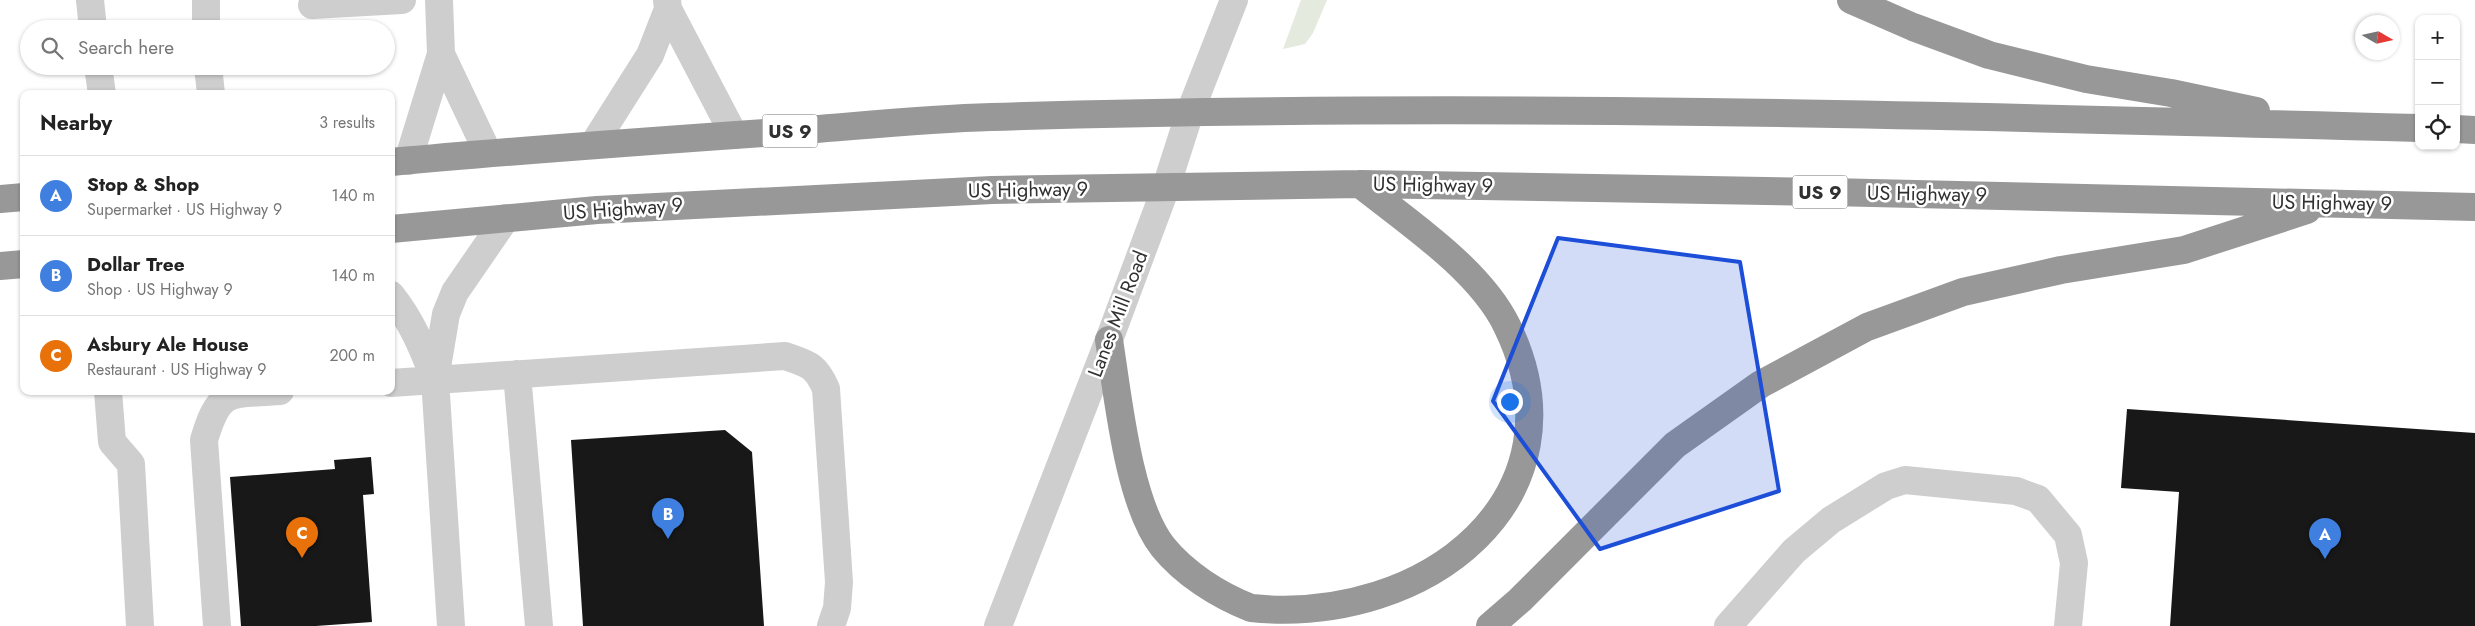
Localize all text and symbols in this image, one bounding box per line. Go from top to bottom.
north arrow [2355,15,2400,60]
map controls [2415,15,2460,150]
button: + [2415,15,2460,60]
search box [20,20,395,75]
icon: search [38,34,66,62]
text: Search here [78,34,174,61]
button: − [2415,60,2460,105]
button: locate [2415,105,2460,150]
text: Nearby [40,108,112,138]
text: 3 results [319,111,375,134]
road number: US 9 [762,114,818,148]
street label: US Highway 9 [1373,169,1493,201]
text: Stop & Shop [87,171,199,198]
street label: US Highway 9 [968,174,1088,206]
road number: US 9 [1792,176,1848,208]
street label: US Highway 9 [1867,178,1987,210]
text: A [50,184,62,207]
text: 140 m [332,184,375,207]
street label: US Highway 9 [2272,187,2392,219]
street label: US Highway 9 [562,190,684,228]
text: Supermarket · US Highway 9 [87,198,282,221]
street label: Lanes Mill Road [1081,247,1155,381]
text: Dollar Tree [87,251,185,278]
text: B [51,264,61,287]
text: 140 m [332,264,375,287]
text: Shop · US Highway 9 [87,278,233,301]
text: Asbury Ale House [87,331,249,358]
text: C [50,344,62,367]
text: 200 m [329,344,375,367]
text: Restaurant · US Highway 9 [87,358,267,381]
your location [1497,389,1523,415]
pin: B [652,498,684,539]
pin: C [286,517,318,558]
pin: A [2309,518,2341,559]

